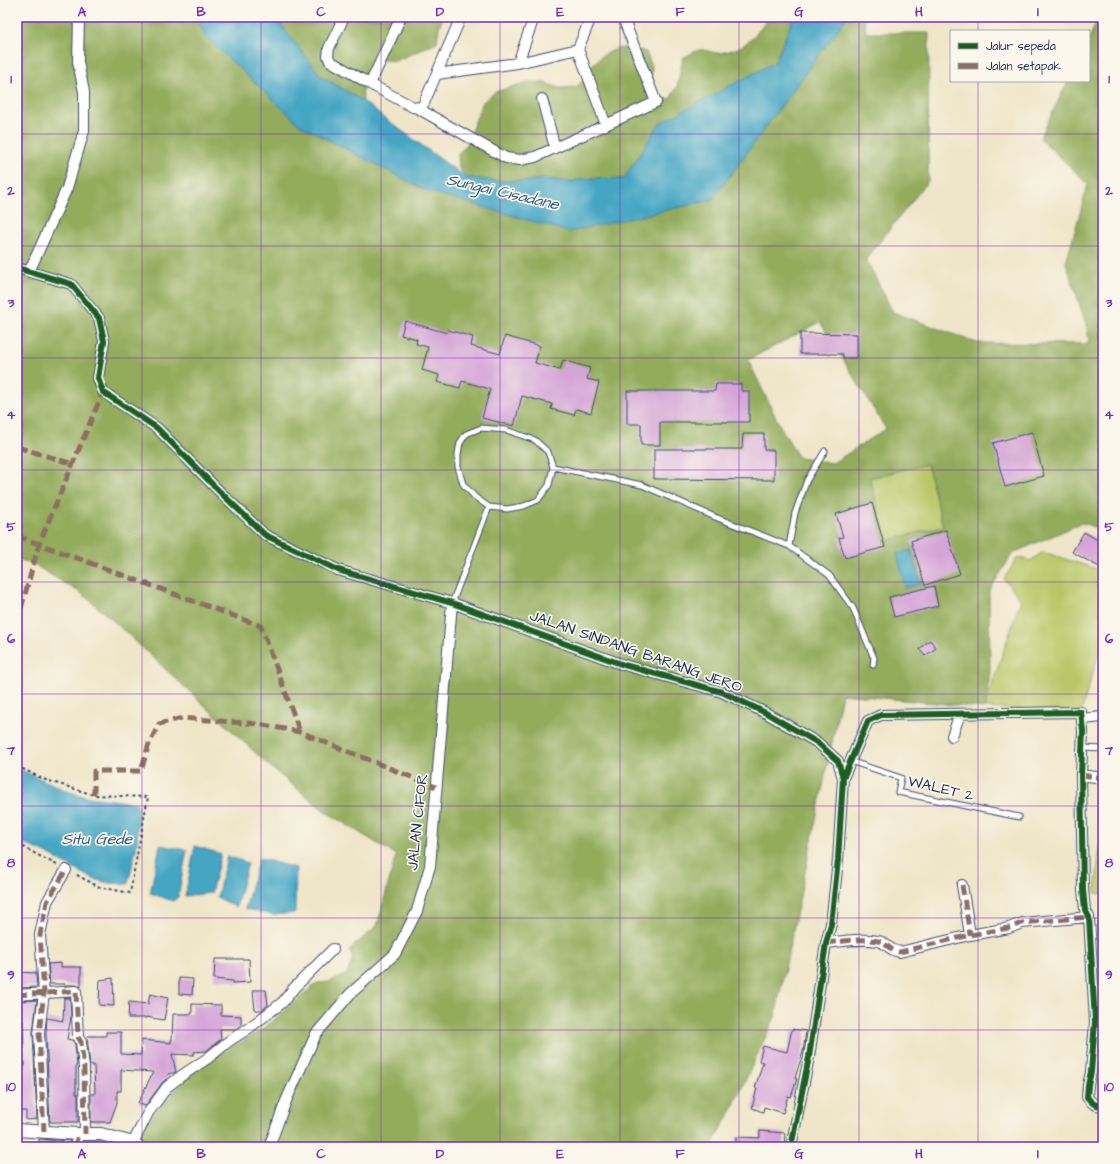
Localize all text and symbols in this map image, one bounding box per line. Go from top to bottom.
text: A [78,3,87,21]
text: B [196,3,206,21]
text: C [316,3,326,21]
text: D [436,3,445,21]
text: E [556,3,564,21]
text: F [675,3,685,21]
text: G [794,3,804,21]
text: H [915,3,923,21]
text: I [1037,3,1039,21]
legend [950,30,1090,82]
text: Jalur sepeda [986,38,1056,55]
text: Jalan setapak [986,58,1062,75]
text: 1 [10,70,12,88]
text: 1 [1108,70,1110,88]
water label: Sungai Cisadane [444,168,562,217]
text: 2 [6,182,15,200]
text: 2 [1104,182,1113,200]
text: 3 [7,294,15,312]
text: 3 [1105,294,1113,312]
text: 4 [7,406,16,424]
text: 4 [1105,406,1114,424]
text: 5 [6,518,16,536]
text: 5 [1104,518,1114,536]
street label: JALAN SINDANG BARANG JERO [527,605,745,698]
text: 6 [7,630,16,648]
text: 6 [1105,630,1114,648]
text: 7 [6,742,16,760]
text: 7 [1104,742,1114,760]
street label: WALET 2 [906,771,976,806]
street label: JALAN CIFOR [402,773,433,871]
water label: Situ Gede [62,828,133,850]
text: 8 [7,854,16,872]
text: 8 [1105,854,1114,872]
text: 9 [7,966,15,984]
text: 9 [1105,966,1113,984]
text: 10 [6,1078,17,1096]
text: 10 [1104,1078,1115,1096]
text: A [78,1145,87,1163]
text: B [196,1145,206,1163]
text: C [316,1145,326,1163]
text: D [436,1145,445,1163]
text: E [556,1145,564,1163]
text: F [675,1145,685,1163]
text: G [794,1145,804,1163]
text: H [915,1145,923,1163]
text: I [1037,1145,1039,1163]

